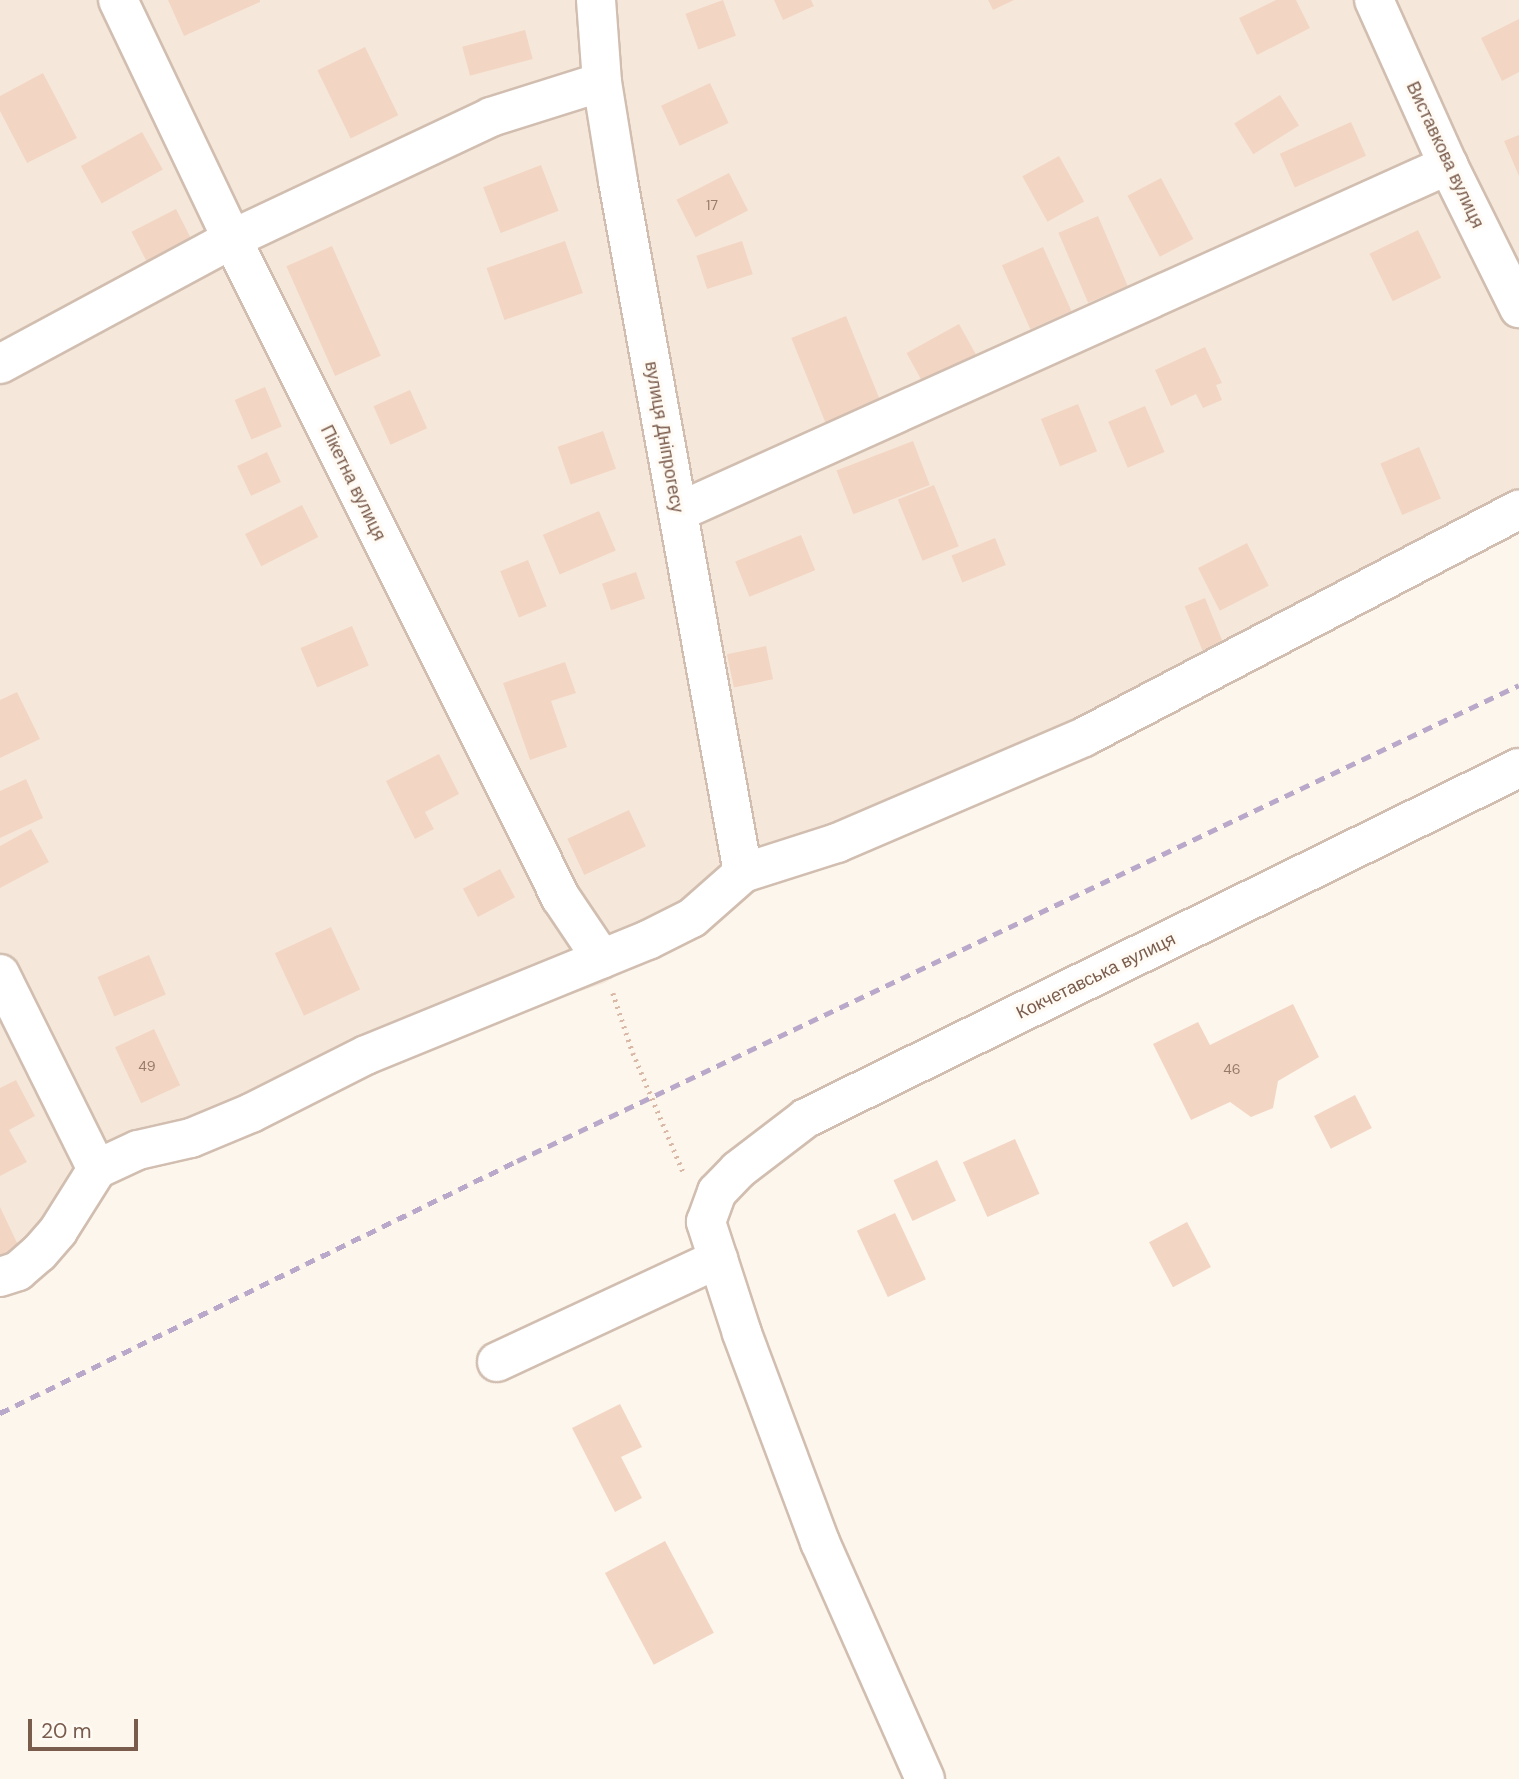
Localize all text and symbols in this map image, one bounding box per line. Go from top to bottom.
street label: Виставкова вулиця [1402,78,1488,232]
house number: 17 [706,197,718,213]
street label: вулиця Дніпрогесу [640,360,688,514]
street label: Пікетна вулиця [316,422,390,544]
street label: Кокчетавська вулиця [1013,928,1179,1024]
house number: 49 [138,1058,156,1074]
house number: 46 [1223,1061,1241,1077]
scale bar [32,1706,142,1750]
text: 20 m [41,1717,92,1745]

